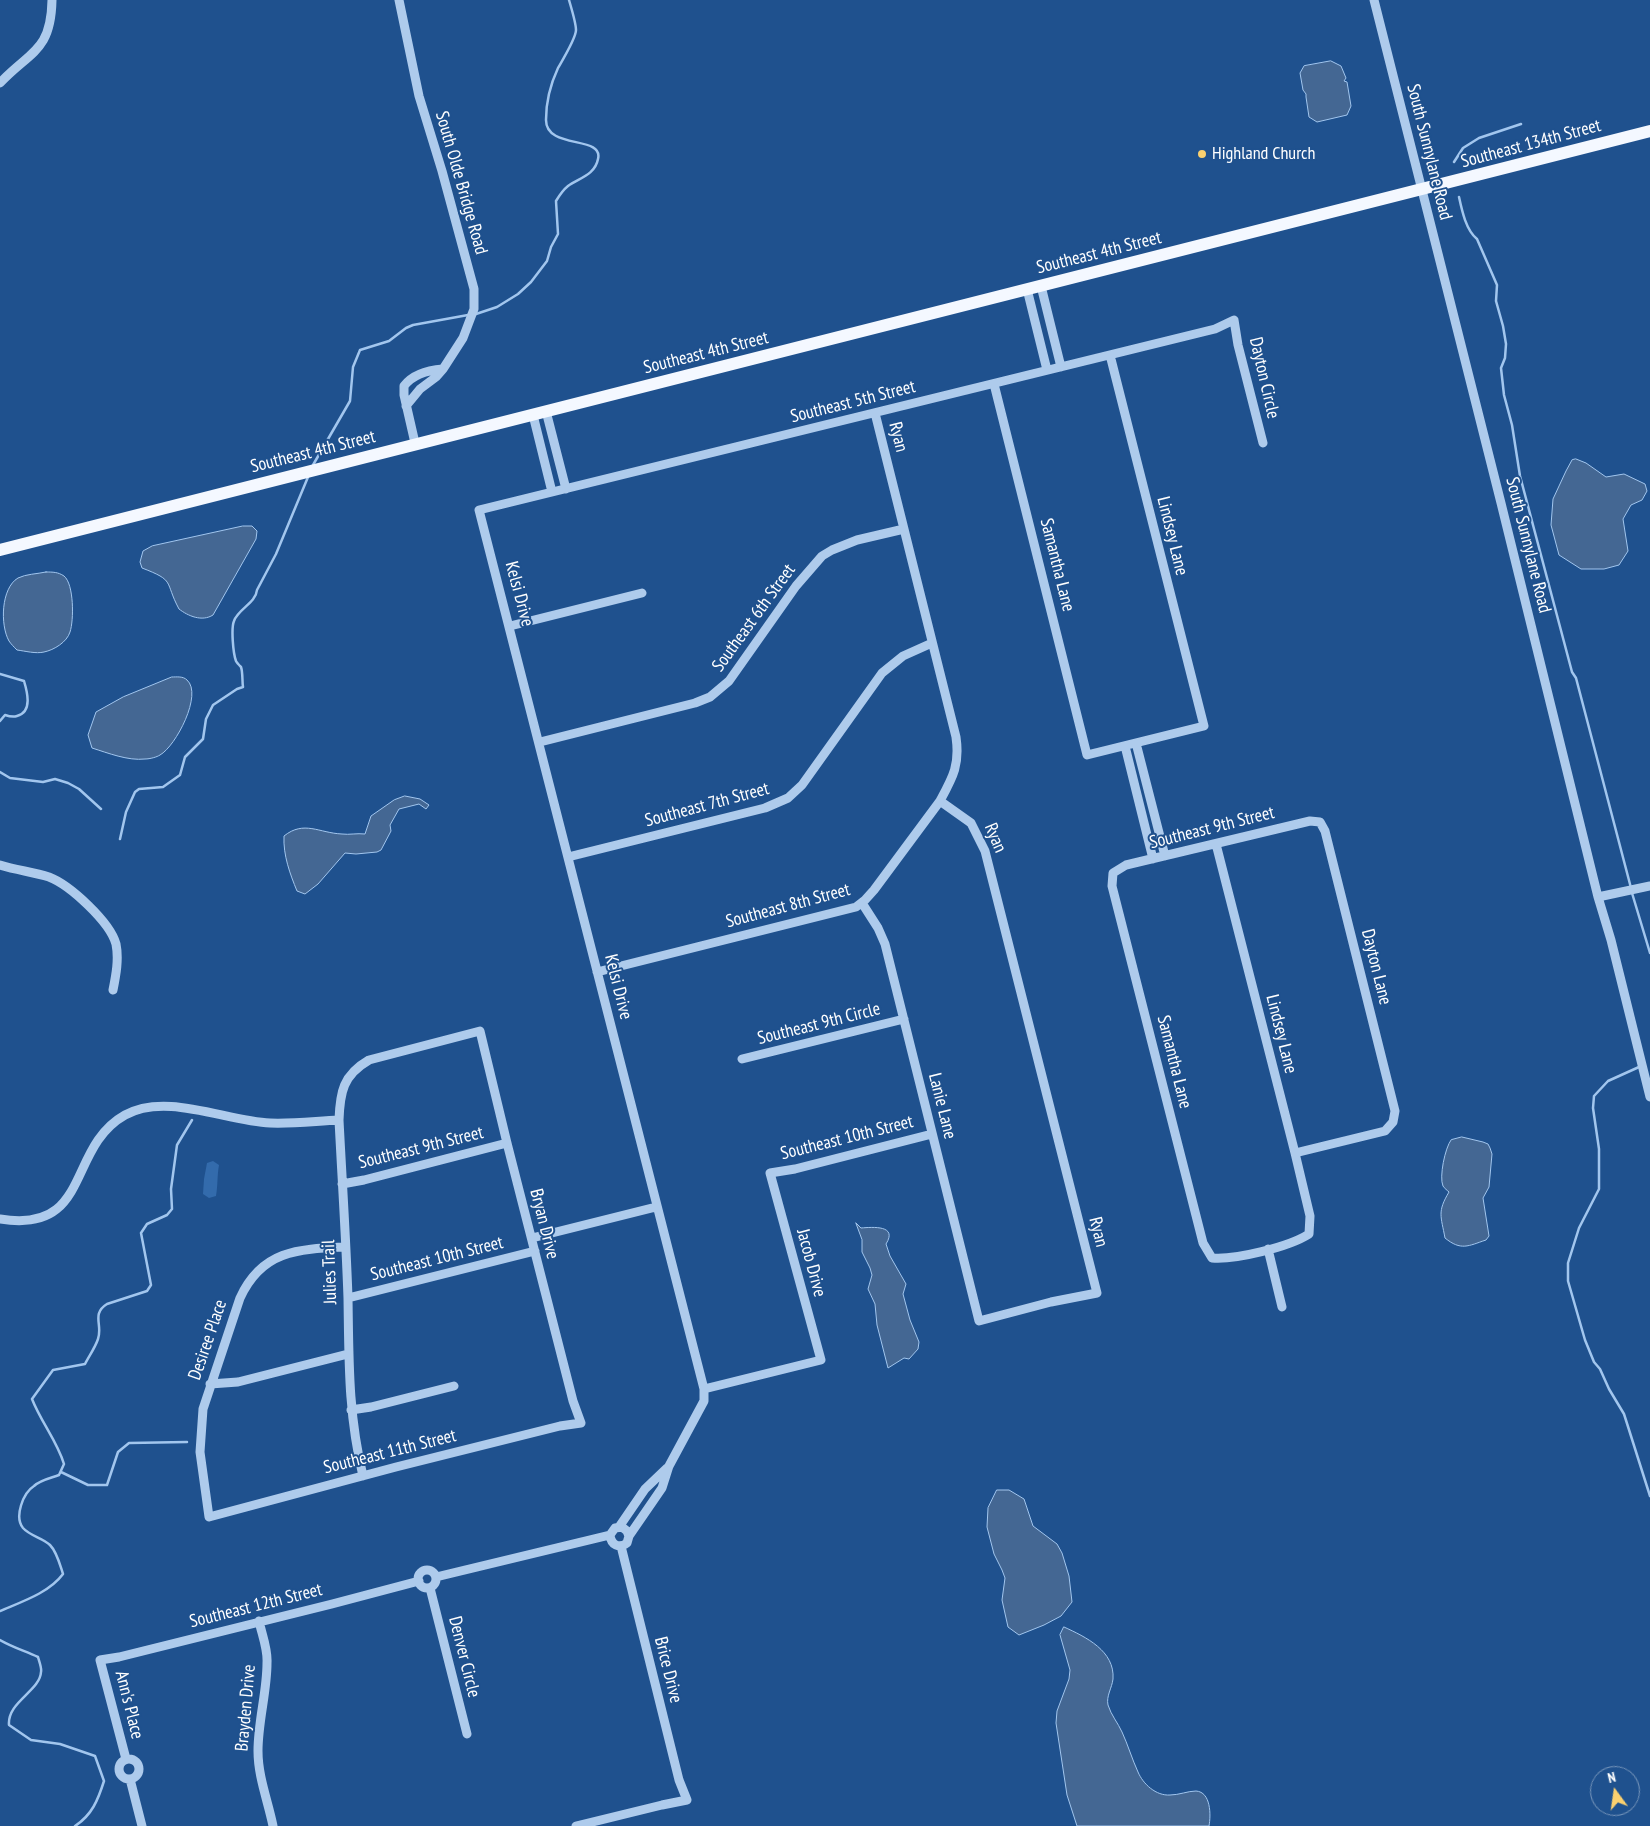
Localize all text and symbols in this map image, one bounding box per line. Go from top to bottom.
street label: South Sunnylane Road [1402,82,1456,222]
street label: South Olde Bridge Road [430,109,492,257]
street label: Southeast 134th Street [1459,115,1603,173]
place label: Highland Church [1212,143,1315,165]
marker: Highland Church [1196,148,1208,160]
street label: Southeast 4th Street [1034,227,1164,279]
street label: Southeast 4th Street [641,327,771,379]
street label: Dayton Circle [1244,335,1284,421]
street label: Southeast 5th Street [788,376,918,428]
street label: Ryan [884,420,912,454]
street label: Southeast 4th Street [248,426,378,478]
street label: South Sunnylane Road [1501,475,1555,615]
street label: Lindsey Lane [1152,494,1192,578]
street label: Samantha Lane [1035,516,1079,614]
street label: Kelsi Drive [500,559,538,629]
street label: Southeast 6th Street [708,560,800,676]
street label: Southeast 7th Street [643,778,771,832]
street label: Southeast 9th Street [1147,802,1277,854]
street label: Ryan [979,820,1011,856]
street label: Southeast 8th Street [724,879,852,933]
street label: Dayton Lane [1356,927,1396,1007]
street label: Kelsi Drive [599,952,637,1022]
street label: Lindsey Lane [1261,992,1301,1076]
street label: Southeast 9th Circle [755,998,883,1050]
street label: Samantha Lane [1152,1013,1196,1111]
street label: Lanie Lane [923,1071,961,1141]
street label: Southeast 10th Street [779,1111,915,1165]
street label: Southeast 9th Street [356,1122,486,1174]
street label: Bryan Drive [525,1187,563,1261]
street label: Ryan [1084,1215,1112,1249]
street label: Jacob Drive [792,1227,830,1299]
street label: Southeast 10th Street [369,1232,505,1286]
street label: Julies Trail [318,1239,342,1305]
street label: Desiree Place [184,1297,232,1383]
street label: Southeast 11th Street [322,1425,458,1479]
street label: Southeast 12th Street [188,1579,324,1633]
street label: Denver Circle [443,1614,485,1700]
street label: Brice Drive [649,1635,687,1705]
street label: Brayden Drive [231,1664,261,1752]
street label: Ann's Place [110,1669,148,1741]
north arrow [1590,1766,1640,1816]
text: N [1606,1768,1617,1787]

